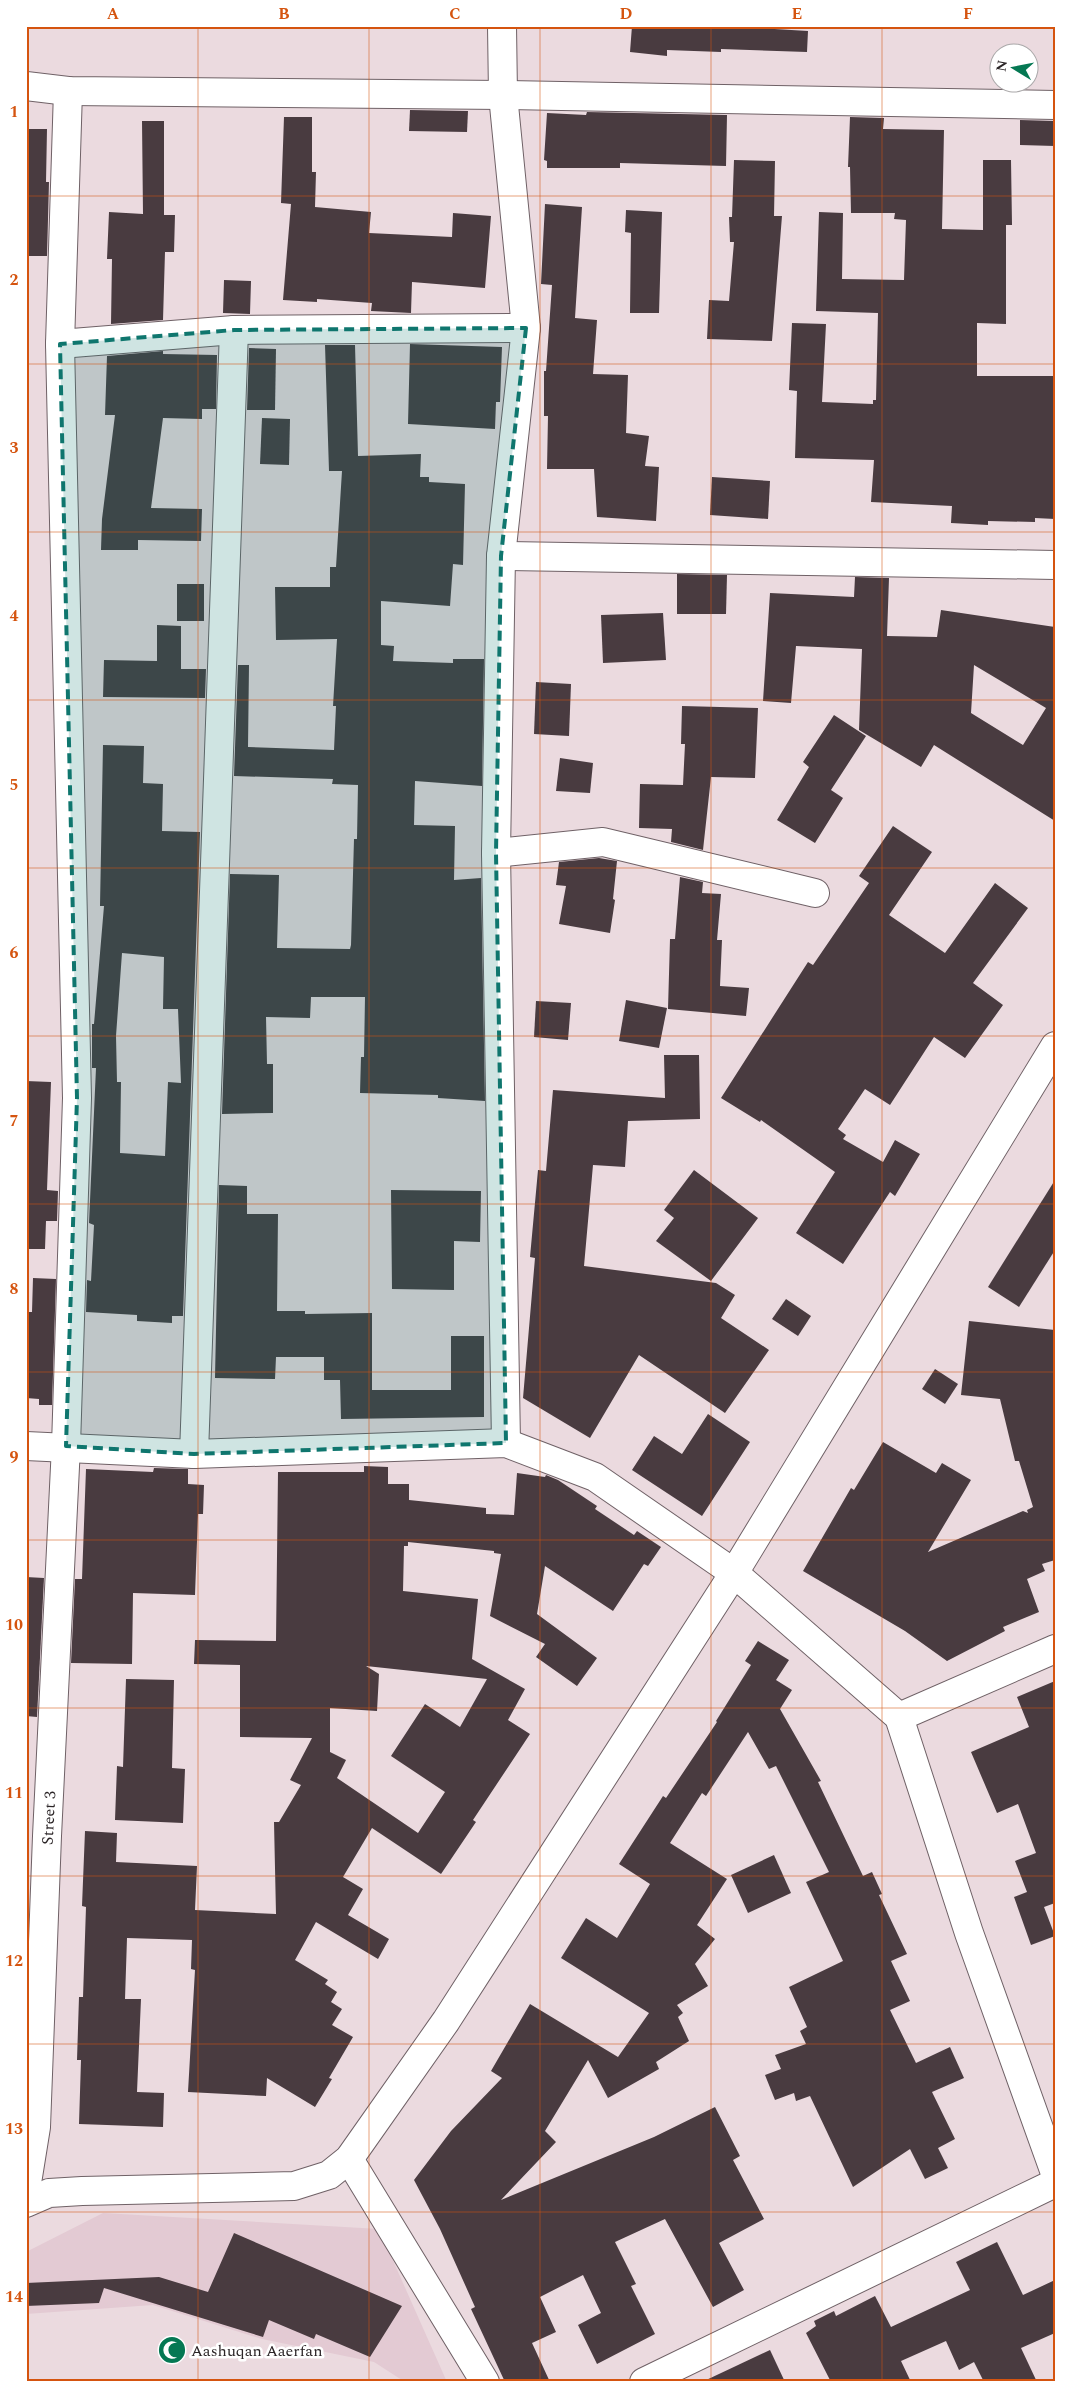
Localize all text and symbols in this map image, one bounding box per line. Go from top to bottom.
text: A [107,2,120,26]
text: B [278,2,290,26]
text: C [449,2,461,26]
text: D [620,2,633,26]
text: E [792,2,802,26]
text: F [963,2,973,26]
north arrow [988,42,1038,92]
text: N [990,58,1013,73]
text: 1 [10,100,18,124]
text: 2 [10,268,19,292]
text: 3 [10,436,19,460]
text: 4 [10,604,19,628]
text: 5 [10,773,18,797]
text: 6 [10,941,19,965]
text: 7 [10,1109,19,1133]
text: 8 [10,1277,19,1301]
text: 9 [10,1445,19,1469]
text: 10 [5,1613,23,1637]
text: 11 [5,1781,23,1805]
street label: Street 3 [36,1790,62,1846]
text: 12 [5,1949,23,1973]
text: 13 [5,2117,23,2141]
text: 14 [5,2285,23,2309]
mosque icon: Aashuqan Aaerfan [157,2335,187,2365]
place label: Aashuqan Aaerfan [191,2339,322,2363]

